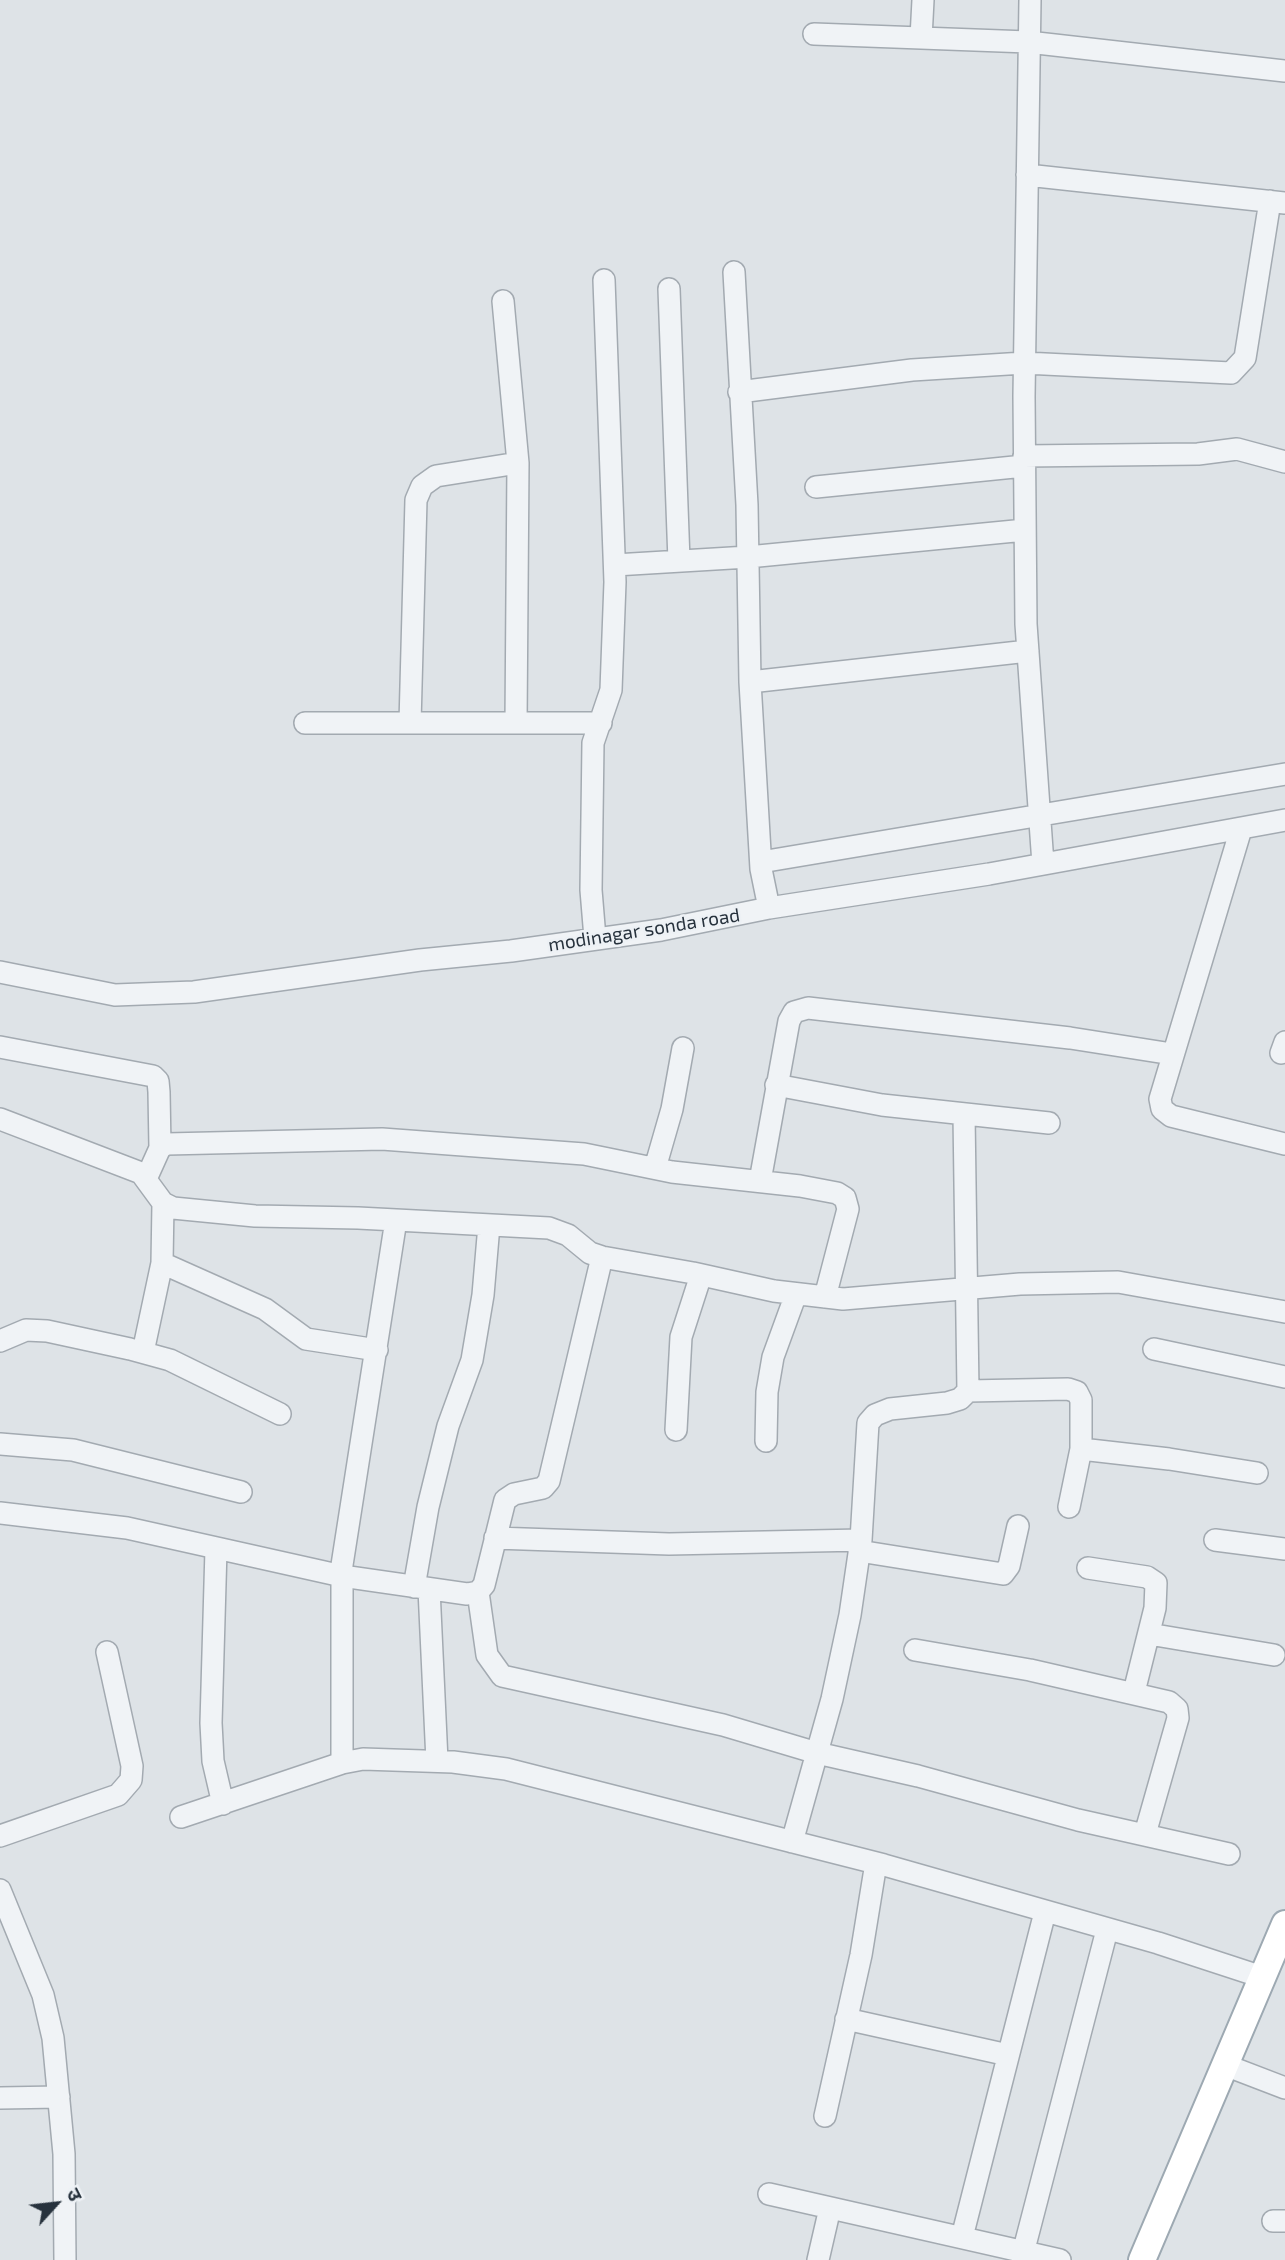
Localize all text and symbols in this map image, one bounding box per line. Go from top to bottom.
street label: modinagar sonda road [547,904,741,956]
north arrow [21,2169,91,2239]
text: उ [62,2184,88,2204]

